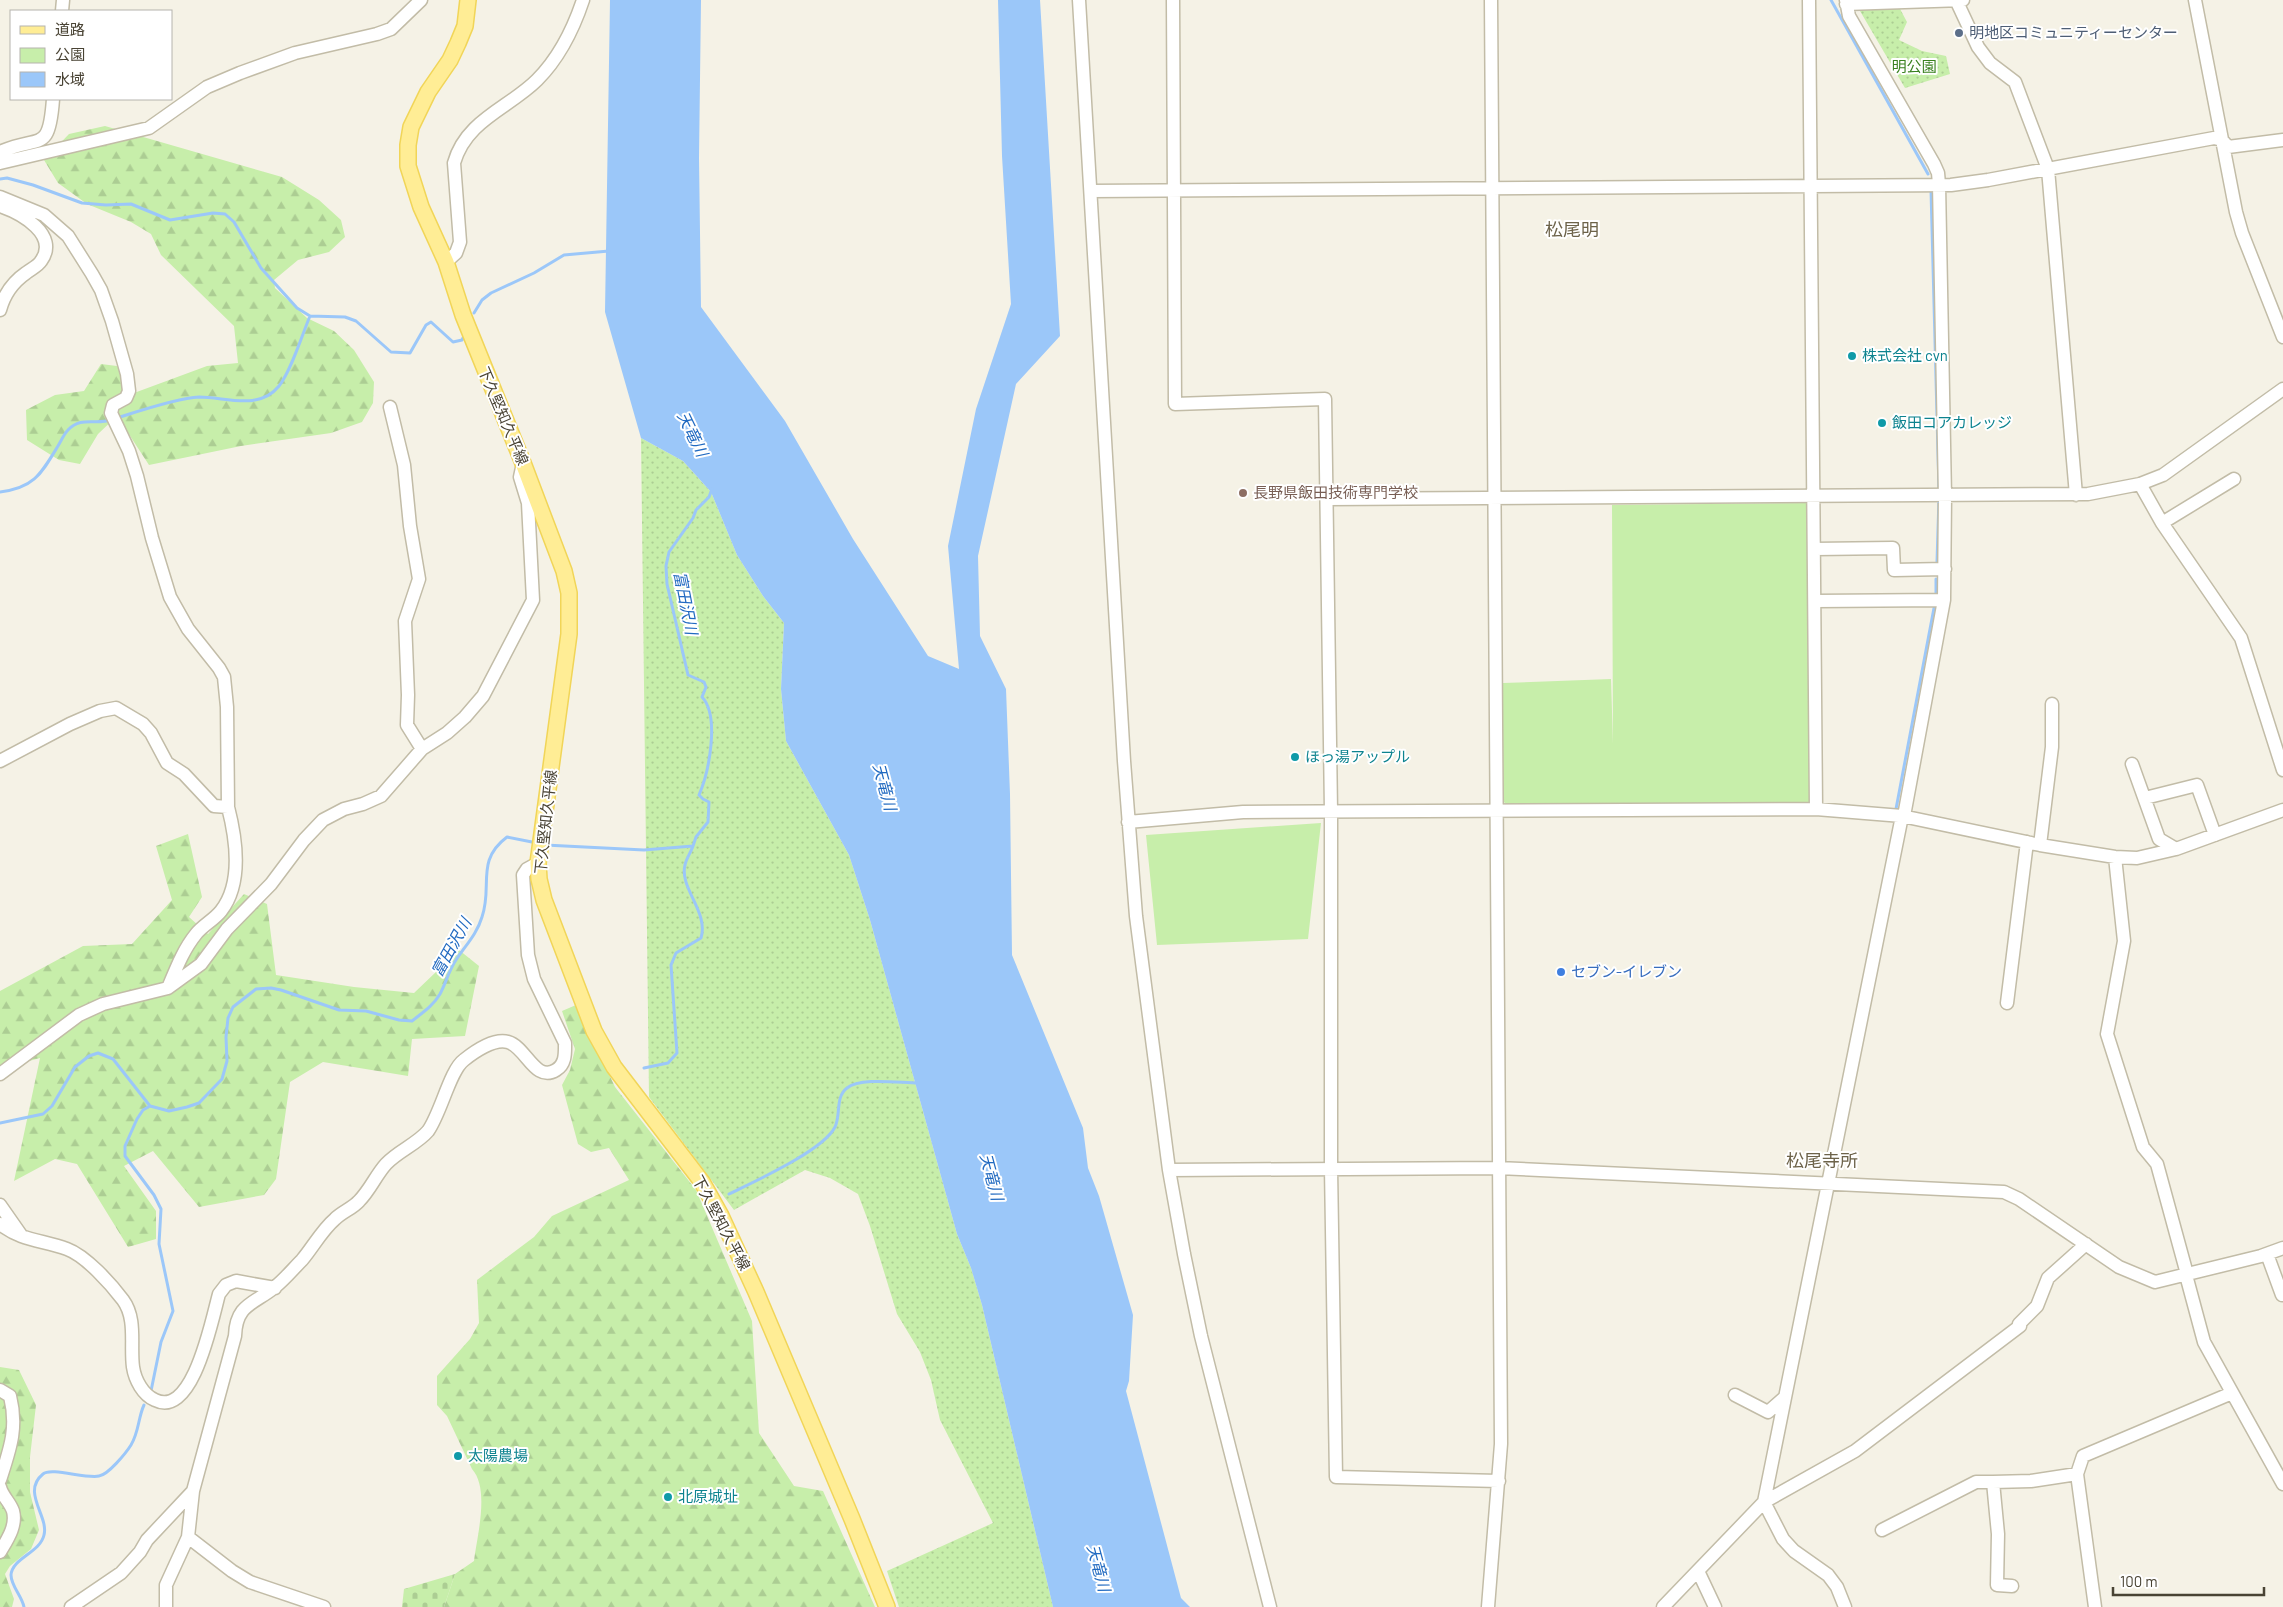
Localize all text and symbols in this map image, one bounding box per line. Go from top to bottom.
legend [10,10,172,100]
text: 道路 [55,20,85,38]
place label: 明地区コミュニティーセンター [1969,23,2178,41]
marker: 明地区コミュニティーセンター [1953,27,1965,39]
text: 公園 [55,45,85,63]
park label: 明公園 [1891,57,1937,75]
text: 水域 [55,70,85,88]
district label: 松尾明 [1545,218,1599,240]
place label: 株式会社 cvn [1862,346,1948,364]
marker: 株式会社 cvn [1846,350,1858,362]
street label: 下久堅知久平線 [475,364,533,467]
water label: 天竜川 [674,408,713,461]
place label: 飯田コアカレッジ [1892,413,2012,431]
marker: 飯田コアカレッジ [1876,417,1888,429]
place label: 長野県飯田技術専門学校 [1253,483,1418,501]
marker: 長野県飯田技術専門学校 [1237,487,1249,499]
water label: 富田沢川 [671,570,702,638]
place label: ほっ湯アップル [1305,747,1410,765]
marker: ほっ湯アップル [1289,751,1301,763]
water label: 天竜川 [870,761,901,814]
street label: 下久堅知久平線 [531,769,559,875]
water label: 富田沢川 [427,912,475,979]
place label: セブン-イレブン [1571,962,1682,980]
marker: セブン-イレブン [1555,966,1567,978]
district label: 松尾寺所 [1786,1149,1858,1171]
water label: 天竜川 [977,1151,1008,1204]
street label: 下久堅知久平線 [689,1172,754,1273]
place label: 太陽農場 [468,1446,528,1464]
marker: 太陽農場 [452,1450,464,1462]
place label: 北原城址 [678,1487,738,1505]
marker: 北原城址 [662,1491,674,1503]
water label: 天竜川 [1084,1542,1115,1595]
scale bar [2113,1564,2264,1596]
text: 100 m [2120,1572,2158,1590]

